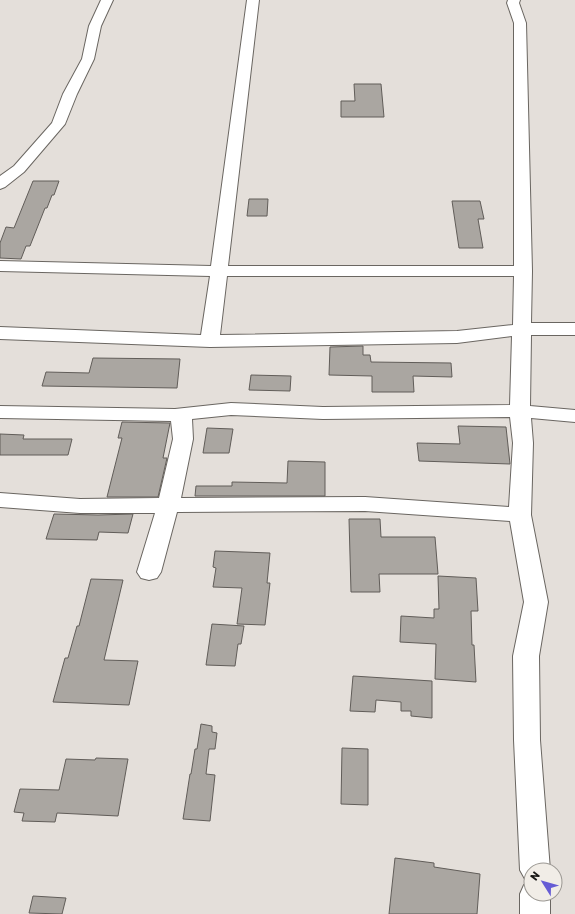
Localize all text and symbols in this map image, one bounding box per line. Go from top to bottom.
north arrow [523,862,563,902]
text: N [528,869,543,883]

